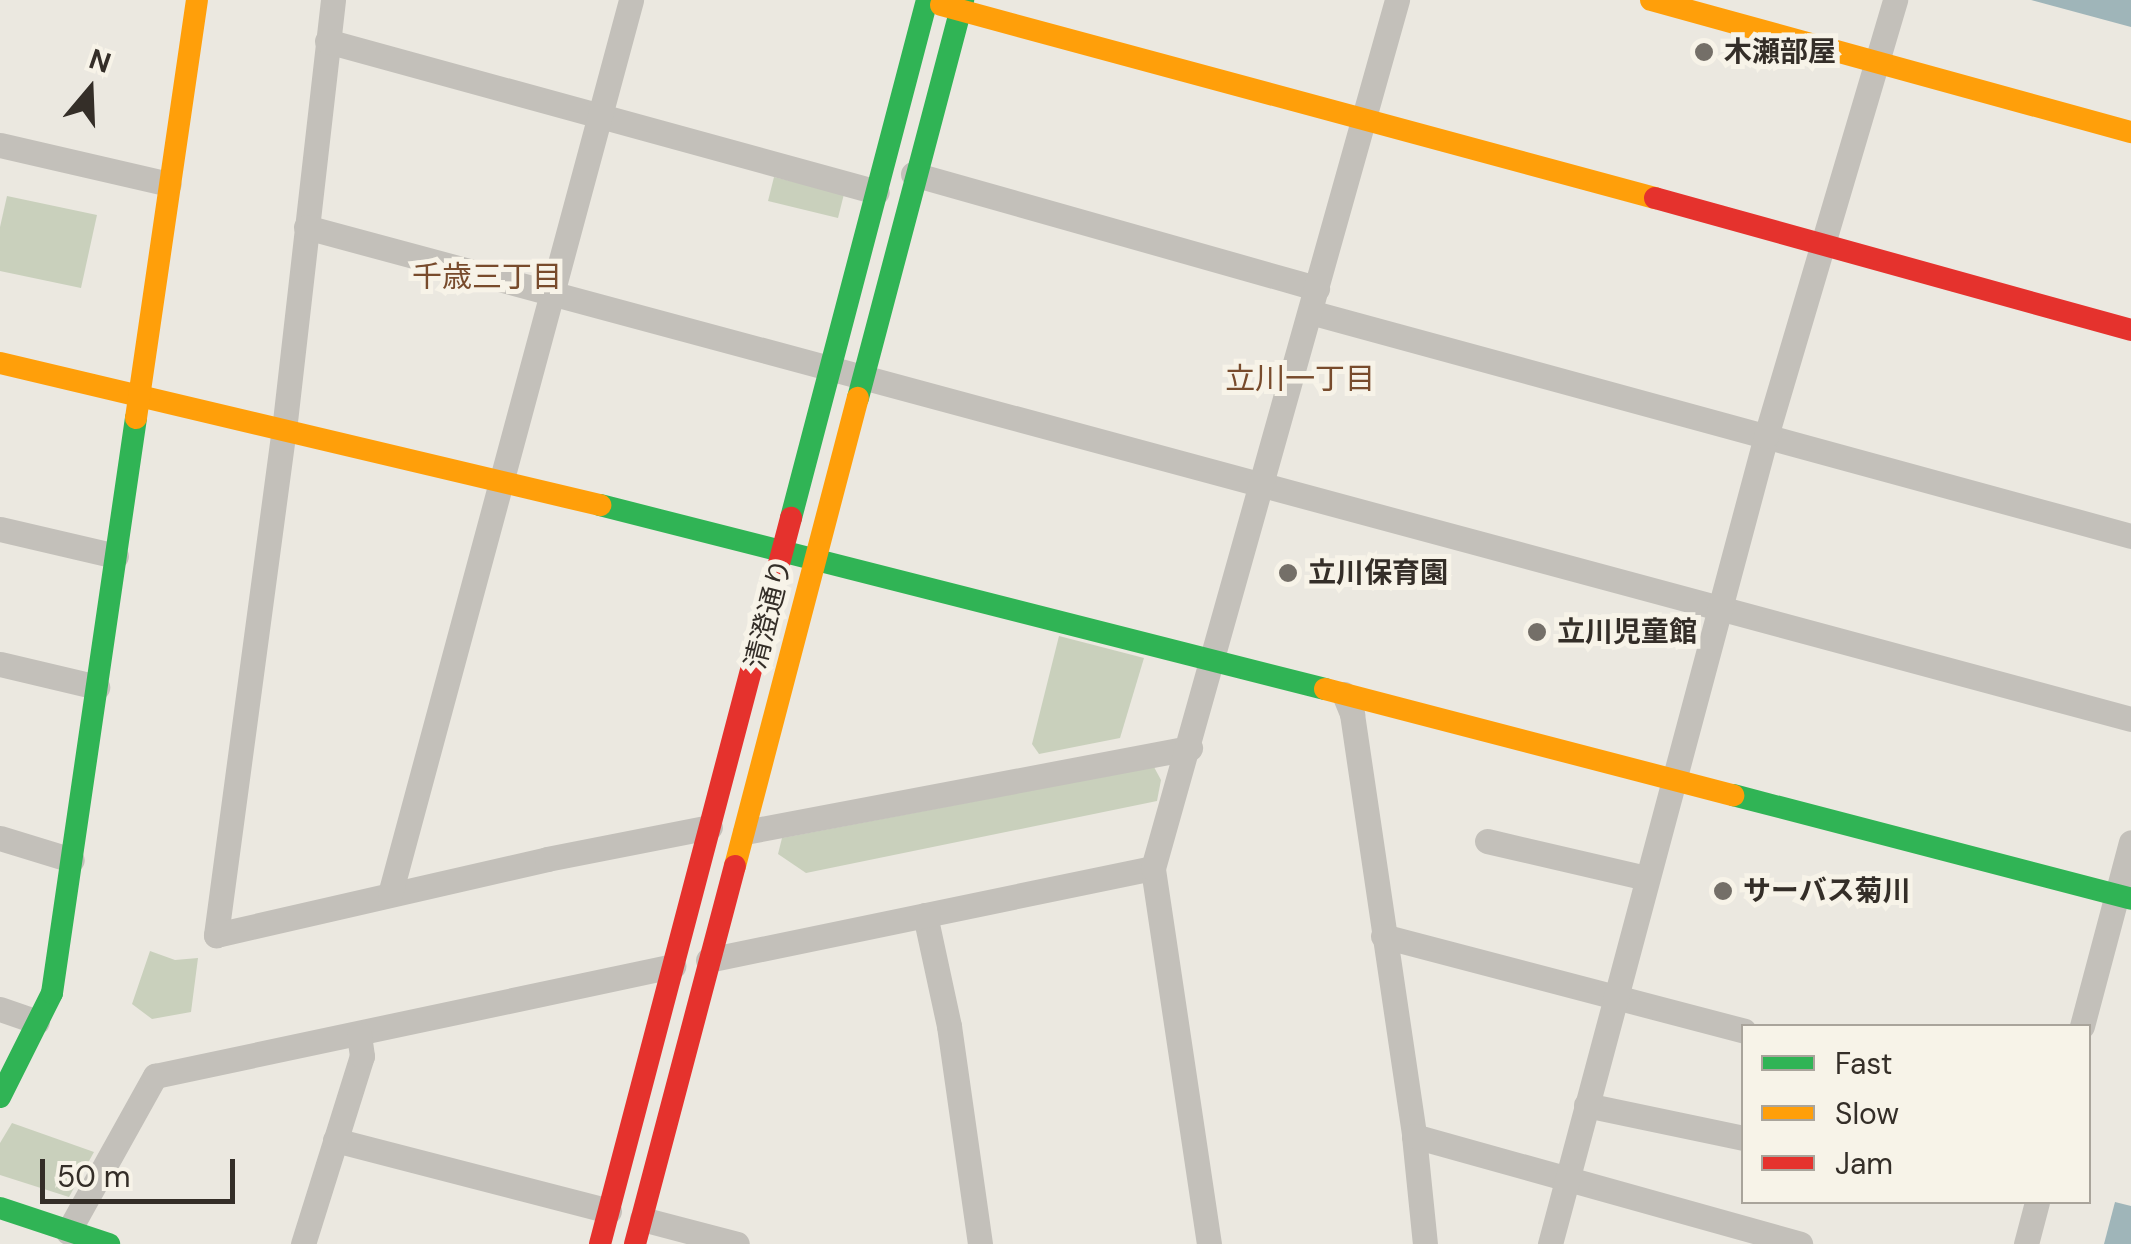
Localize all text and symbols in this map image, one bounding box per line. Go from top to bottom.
place label: 木瀬部屋 [1724,35,1836,69]
north arrow [40,40,140,140]
text: N [84,40,116,82]
marker: 木瀬部屋 [1693,41,1715,63]
district label: 千歳三丁目 [412,259,562,295]
district label: 立川一丁目 [1225,361,1375,397]
street label: 清澄通り [739,556,799,672]
place label: 立川保育園 [1308,556,1448,590]
marker: 立川保育園 [1277,562,1299,584]
place label: 立川児童館 [1557,615,1697,649]
marker: 立川児童館 [1526,621,1548,643]
place label: サーバス菊川 [1743,874,1911,908]
marker: サーバス菊川 [1712,880,1734,902]
legend [1741,1024,2091,1204]
text: Fast [1835,1044,1893,1083]
text: Slow [1835,1094,1899,1133]
scale bar [45,1139,240,1201]
text: Jam [1835,1144,1893,1183]
text: 50 m [57,1157,131,1196]

